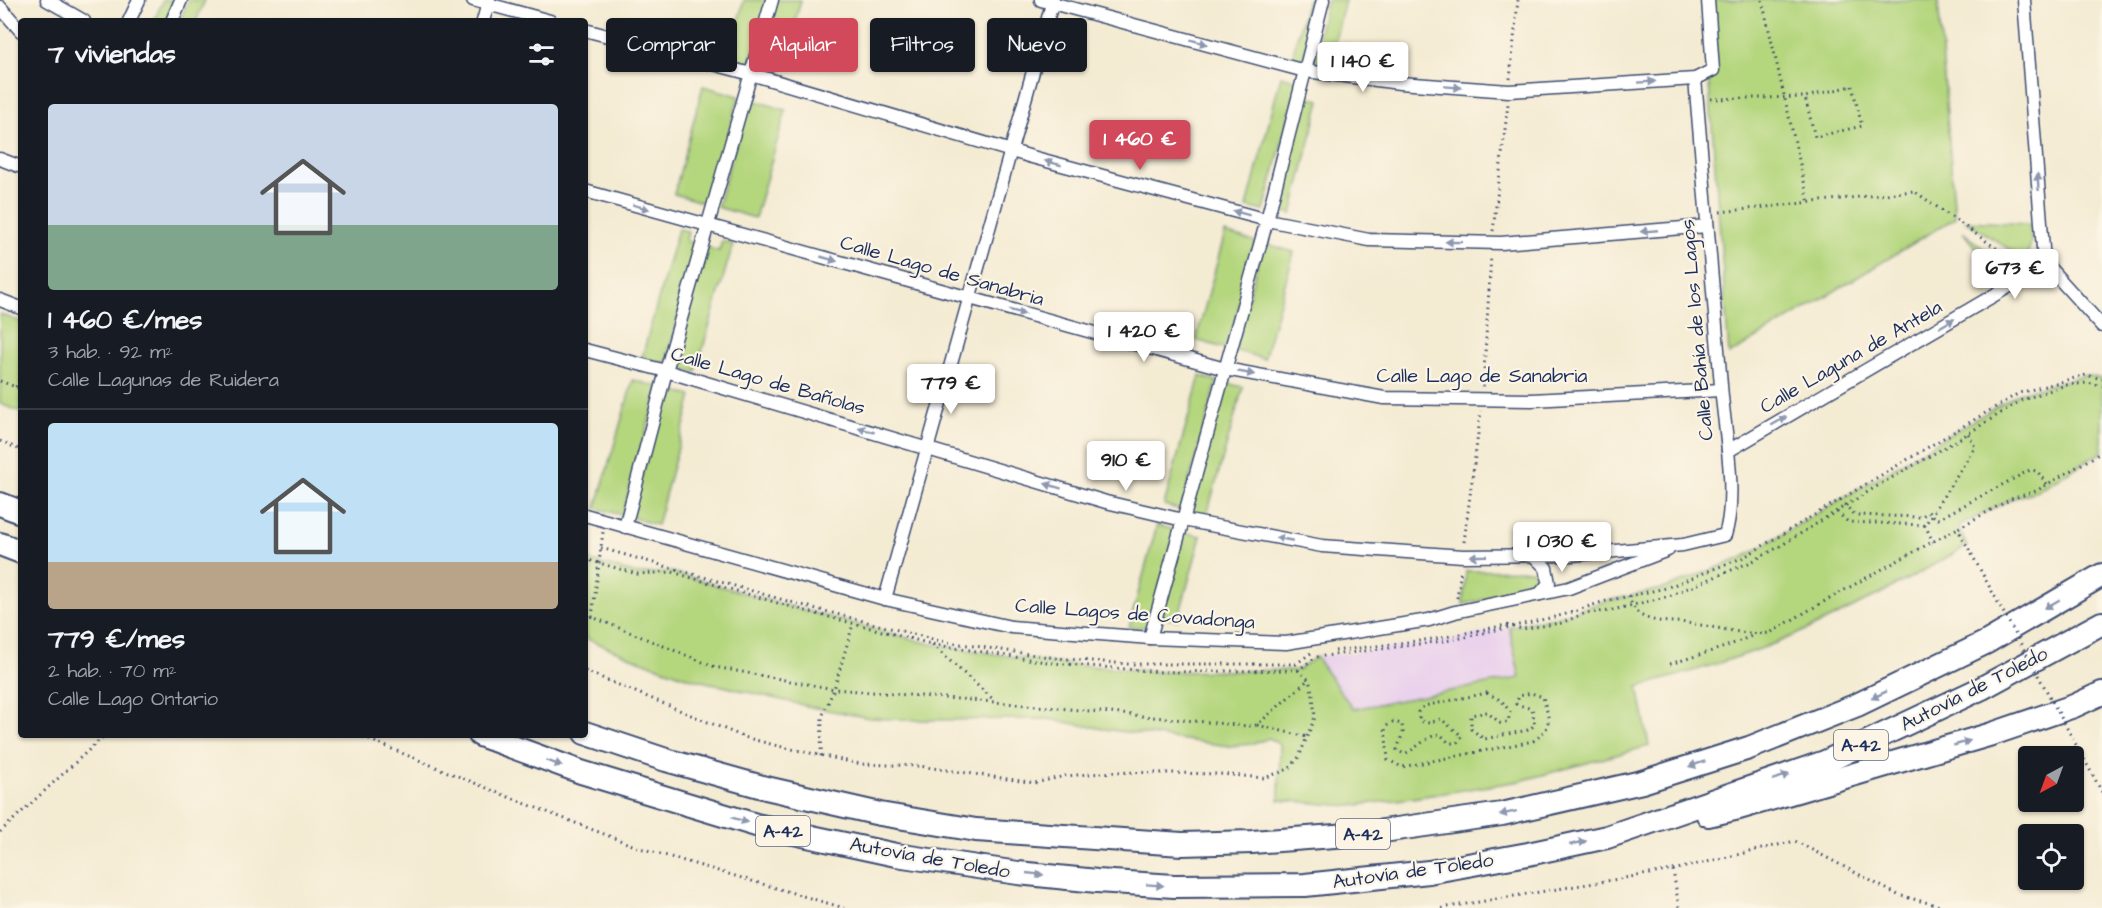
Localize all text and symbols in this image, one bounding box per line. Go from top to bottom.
chip: Comprar [606,18,737,72]
chip: Alquilar [749,18,858,72]
chip: Filtros [870,18,975,72]
chip: Nuevo [987,18,1087,72]
text: 7 viviendas [48,36,176,72]
icon: filters [525,38,558,71]
one-way arrow [1191,38,1209,47]
pin: 1 140 € [1308,42,1418,93]
text: 1 140 € [1331,47,1395,75]
one-way arrow [1638,77,1657,87]
one-way arrow [1443,82,1462,91]
pin: 1 460 € [1085,120,1195,171]
text: 1 460 € [1103,125,1177,153]
icon: home [249,143,357,251]
one-way arrow [1044,158,1062,167]
one-way arrow [2033,173,2043,192]
one-way arrow [633,203,651,212]
one-way arrow [1232,208,1250,217]
street label: Calle Bahía de los Lagos [1673,218,1722,442]
one-way arrow [1639,226,1658,236]
street label: Calle Lago de Sanabria [837,228,1047,314]
one-way arrow [1445,237,1464,247]
pin: 673 € [1973,249,2057,300]
text: 673 € [1986,254,2044,282]
one-way arrow [820,255,838,264]
street label: Calle Laguna de Antela [1755,293,1948,422]
text: 1 460 €/mes [48,302,202,338]
one-way arrow [1008,308,1026,317]
pin: 1 420 € [1089,312,1199,363]
text: 1 420 € [1108,317,1180,345]
one-way arrow [1939,317,1955,328]
text: 3 hab. · 92 m² [48,338,173,366]
street label: Calle Lago de Bañolas [667,340,869,423]
street label: Calle Lago de Sanabria [1377,362,1587,391]
pin: 779 € [909,364,993,415]
text: Calle Lagunas de Ruidera [48,366,279,394]
text: 779 € [921,369,981,397]
one-way arrow [1236,369,1255,378]
one-way arrow [1771,416,1787,427]
one-way arrow [857,425,875,434]
pin: 910 € [1084,441,1168,492]
text: 910 € [1101,446,1151,474]
icon: home [249,462,357,570]
one-way arrow [1044,481,1062,490]
pin: 1 030 € [1507,522,1617,573]
text: 1 030 € [1527,527,1597,555]
one-way arrow [1274,534,1293,543]
one-way arrow [1468,551,1487,561]
street label: Calle Lagos de Covadonga [1014,592,1256,637]
one-way arrow [2043,599,2060,609]
text: 779 €/mes [48,621,185,657]
street label: Autovía de Toledo [1895,640,2053,738]
text: 2 hab. · 70 m² [48,657,176,685]
text: Calle Lago Ontario [48,685,218,713]
one-way arrow [1870,690,1887,700]
road number: A-42 [1834,730,1888,760]
one-way arrow [1953,737,1971,747]
north arrow [2018,746,2084,812]
map controls [2018,746,2084,890]
one-way arrow [545,758,563,768]
one-way arrow [1688,760,1706,769]
one-way arrow [1772,771,1790,781]
one-way arrow [1498,809,1517,818]
one-way arrow [731,816,749,825]
road number: A-42 [756,816,810,846]
road number: A-42 [1336,819,1390,849]
button: locate [2018,824,2084,890]
street label: Autovía de Toledo [848,830,1012,886]
one-way arrow [1569,838,1588,847]
street label: Autovía de Toledo [1331,846,1495,896]
one-way arrow [1026,870,1045,879]
one-way arrow [1146,880,1165,890]

